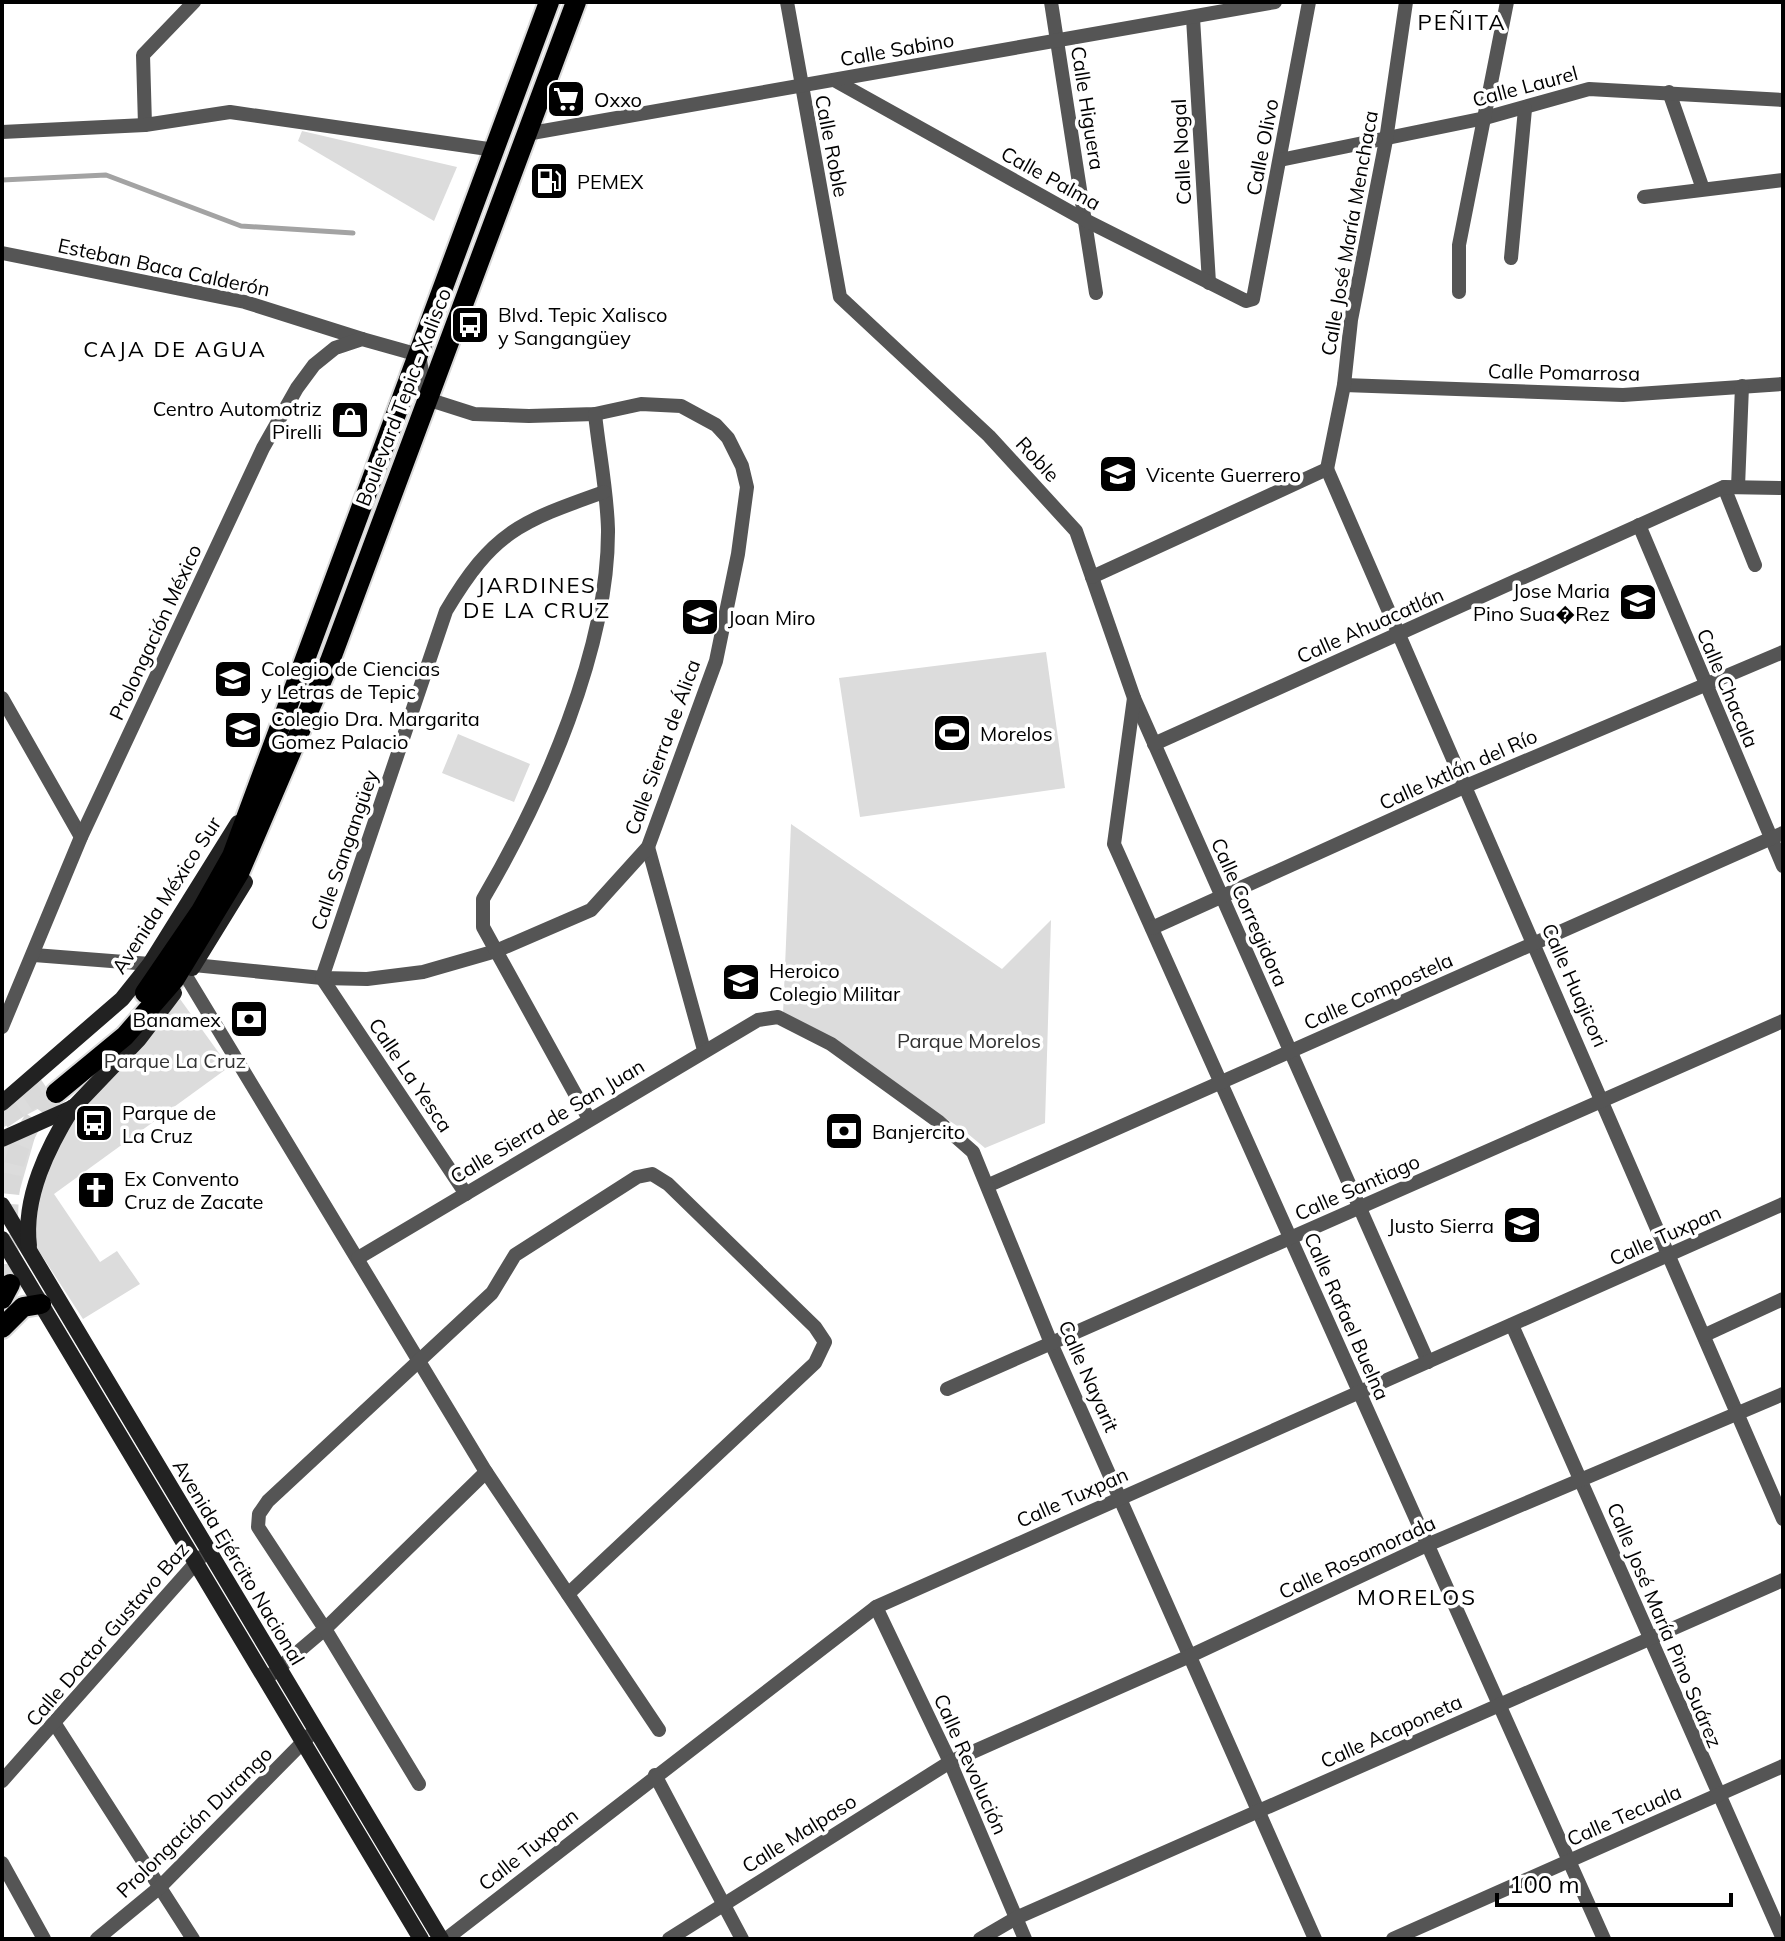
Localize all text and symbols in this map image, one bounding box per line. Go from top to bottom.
district label: PEÑITA [1417,8,1507,36]
street label: Calle Sabino [838,27,956,71]
street label: Calle Higuera [1066,44,1110,172]
street label: Calle Laurel [1470,60,1580,112]
supermarket icon: Oxxo [545,78,587,120]
place label: Oxxo [594,87,642,112]
street label: Calle Roble [810,93,854,199]
street label: Calle Olivo [1240,97,1284,197]
street label: Calle Nogal [1166,98,1196,206]
street label: Calle José María Menchaca [1315,108,1383,358]
street label: Calle Palma [997,140,1105,216]
fuel station icon: PEMEX [528,160,570,202]
place label: PEMEX [577,169,644,194]
street label: Esteban Baca Calderón [56,232,272,302]
street label: Boulevard Tepic - Xalisco [350,284,456,510]
place label: Blvd. Tepic Xalisco y Sangangüey [498,302,668,350]
bus stop icon: Blvd. Tepic Xalisco y Sangangüey [449,304,491,346]
district label: CAJA DE AGUA [83,335,267,363]
street label: Calle Pomarrosa [1488,358,1640,386]
place label: Centro Automotriz Pirelli [153,396,322,444]
shop icon: Centro Automotriz Pirelli [329,399,371,441]
street label: Roble [1011,431,1065,487]
school or university icon: Vicente Guerrero [1097,453,1139,495]
place label: Vicente Guerrero [1146,462,1301,487]
street label: Prolongación México [103,540,207,724]
district label: JARDINES DE LA CRUZ [463,571,611,624]
place label: Jose Maria Pino Sua�Rez [1473,578,1610,626]
street label: Calle Ahuacatlán [1293,581,1447,669]
school or university icon: Jose Maria Pino Sua�Rez [1617,581,1659,623]
school or university icon: Joan Miro [679,596,721,638]
place label: Joan Miro [728,605,815,630]
street label: Calle Chacala [1692,625,1764,751]
place label: Colegio de Ciencias y Letras de Tepic [261,656,440,704]
street label: Calle Sierra de Álica [619,656,705,838]
school or university icon: Colegio de Ciencias y Letras de Tepic [212,658,254,700]
place label: Colegio Dra. Margarita Gomez Palacio [271,706,480,754]
school or university icon: Colegio Dra. Margarita Gomez Palacio [222,709,264,751]
sports icon: Morelos [931,712,973,754]
place label: Morelos [980,721,1053,746]
street label: Calle Ixtlán del Río [1375,723,1541,815]
street label: Calle Sangangüey [305,766,383,933]
street label: Avenida México Sur [106,811,227,978]
street label: Calle Corregidora [1206,834,1294,990]
street label: Calle Huajicori [1537,919,1613,1051]
street label: Calle Compostela [1300,947,1456,1035]
place label: Heroico Colegio Militar [769,958,901,1006]
school or university icon: Heroico Colegio Militar [720,961,762,1003]
bank icon: Banamex [228,998,270,1040]
place label: Banamex [133,1007,221,1032]
street label: Calle La Yesca [364,1013,458,1137]
park label: Parque Morelos [897,1028,1041,1053]
park label: Parque La Cruz [104,1048,246,1073]
street label: Calle Sierra de San Juan [445,1053,649,1189]
place label: Parque de La Cruz [122,1100,216,1148]
bus stop icon: Parque de La Cruz [73,1102,115,1144]
bank icon: Banjercito [823,1110,865,1152]
place label: Banjercito [872,1119,965,1144]
street label: Calle Santiago [1291,1148,1423,1226]
place label: Ex Convento Cruz de Zacate [124,1166,264,1214]
church icon: Ex Convento Cruz de Zacate [75,1169,117,1211]
street label: Calle Tuxpan [1605,1199,1725,1271]
school or university icon: Justo Sierra [1501,1204,1543,1246]
place label: Justo Sierra [1388,1213,1494,1238]
street label: Calle Rafael Buelna [1299,1228,1395,1404]
street label: Calle Nayarit [1053,1316,1125,1436]
street label: Avenida Ejército Nacional [168,1455,310,1669]
street label: Calle Tuxpan [1012,1461,1132,1533]
street label: Calle José María Pino Suárez [1602,1499,1728,1751]
street label: Calle Rosamorada [1275,1510,1439,1604]
street label: Calle Doctor Gustavo Baz [20,1537,194,1731]
district label: MORELOS [1357,1583,1477,1611]
street label: Calle Acaponeta [1316,1689,1466,1773]
street label: Calle Revolución [929,1690,1013,1838]
street label: Prolongación Durango [111,1741,277,1903]
street label: Calle Tecuala [1563,1779,1685,1851]
street label: Calle Malpaso [737,1788,861,1878]
street label: Calle Tuxpan [473,1802,583,1896]
scale bar [1497,1857,1731,1907]
text: 100 m [1509,1869,1580,1899]

